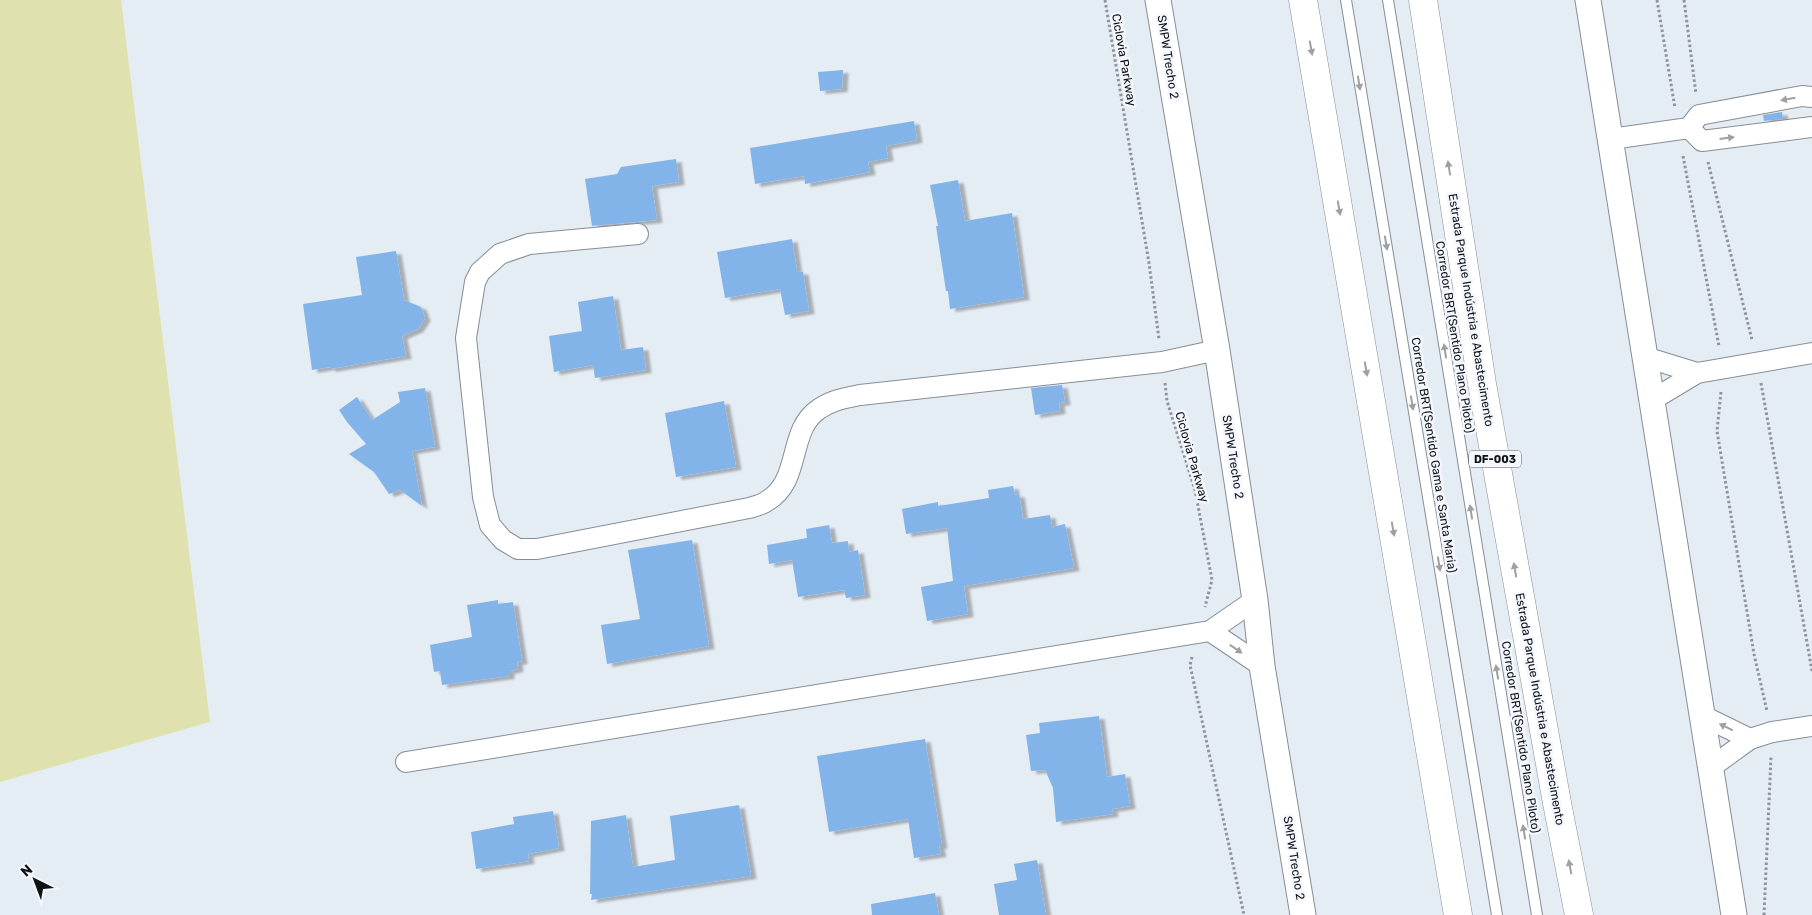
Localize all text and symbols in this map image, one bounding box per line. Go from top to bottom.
street label: Ciclovia Parkway [1109,13,1139,108]
street label: SMPW Trecho 2 [1154,14,1182,100]
one-way arrow [1308,40,1316,56]
one-way arrow [1356,75,1364,91]
one-way arrow [1780,95,1795,103]
one-way arrow [1719,134,1735,142]
one-way arrow [1444,159,1452,175]
street label: Estrada Parque Indústria e Abastecimento [1446,193,1496,428]
one-way arrow [1335,201,1343,217]
one-way arrow [1382,235,1390,251]
street label: Corredor BRT(Sentido Plano Piloto) [1433,240,1477,434]
street label: Corredor BRT(Sentido Gama e Santa Maria) [1408,336,1460,574]
one-way arrow [1441,343,1449,359]
one-way arrow [1362,361,1370,377]
one-way arrow [1409,396,1417,412]
street label: Ciclovia Parkway [1172,410,1212,504]
street label: SMPW Trecho 2 [1219,414,1247,500]
road number: DF-003 [1469,450,1521,468]
one-way arrow [1467,503,1475,519]
one-way arrow [1389,521,1397,537]
one-way arrow [1435,556,1443,572]
one-way arrow [1511,562,1519,577]
street label: Estrada Parque Indústria e Abastecimento [1513,592,1567,826]
street label: Corredor BRT(Sentido Plano Piloto) [1499,640,1543,834]
one-way arrow [1230,644,1243,653]
one-way arrow [1493,664,1501,680]
one-way arrow [1719,723,1733,731]
street label: SMPW Trecho 2 [1280,815,1308,901]
one-way arrow [1519,824,1527,840]
north arrow [10,855,60,905]
one-way arrow [1565,859,1573,875]
text: N [17,861,36,880]

